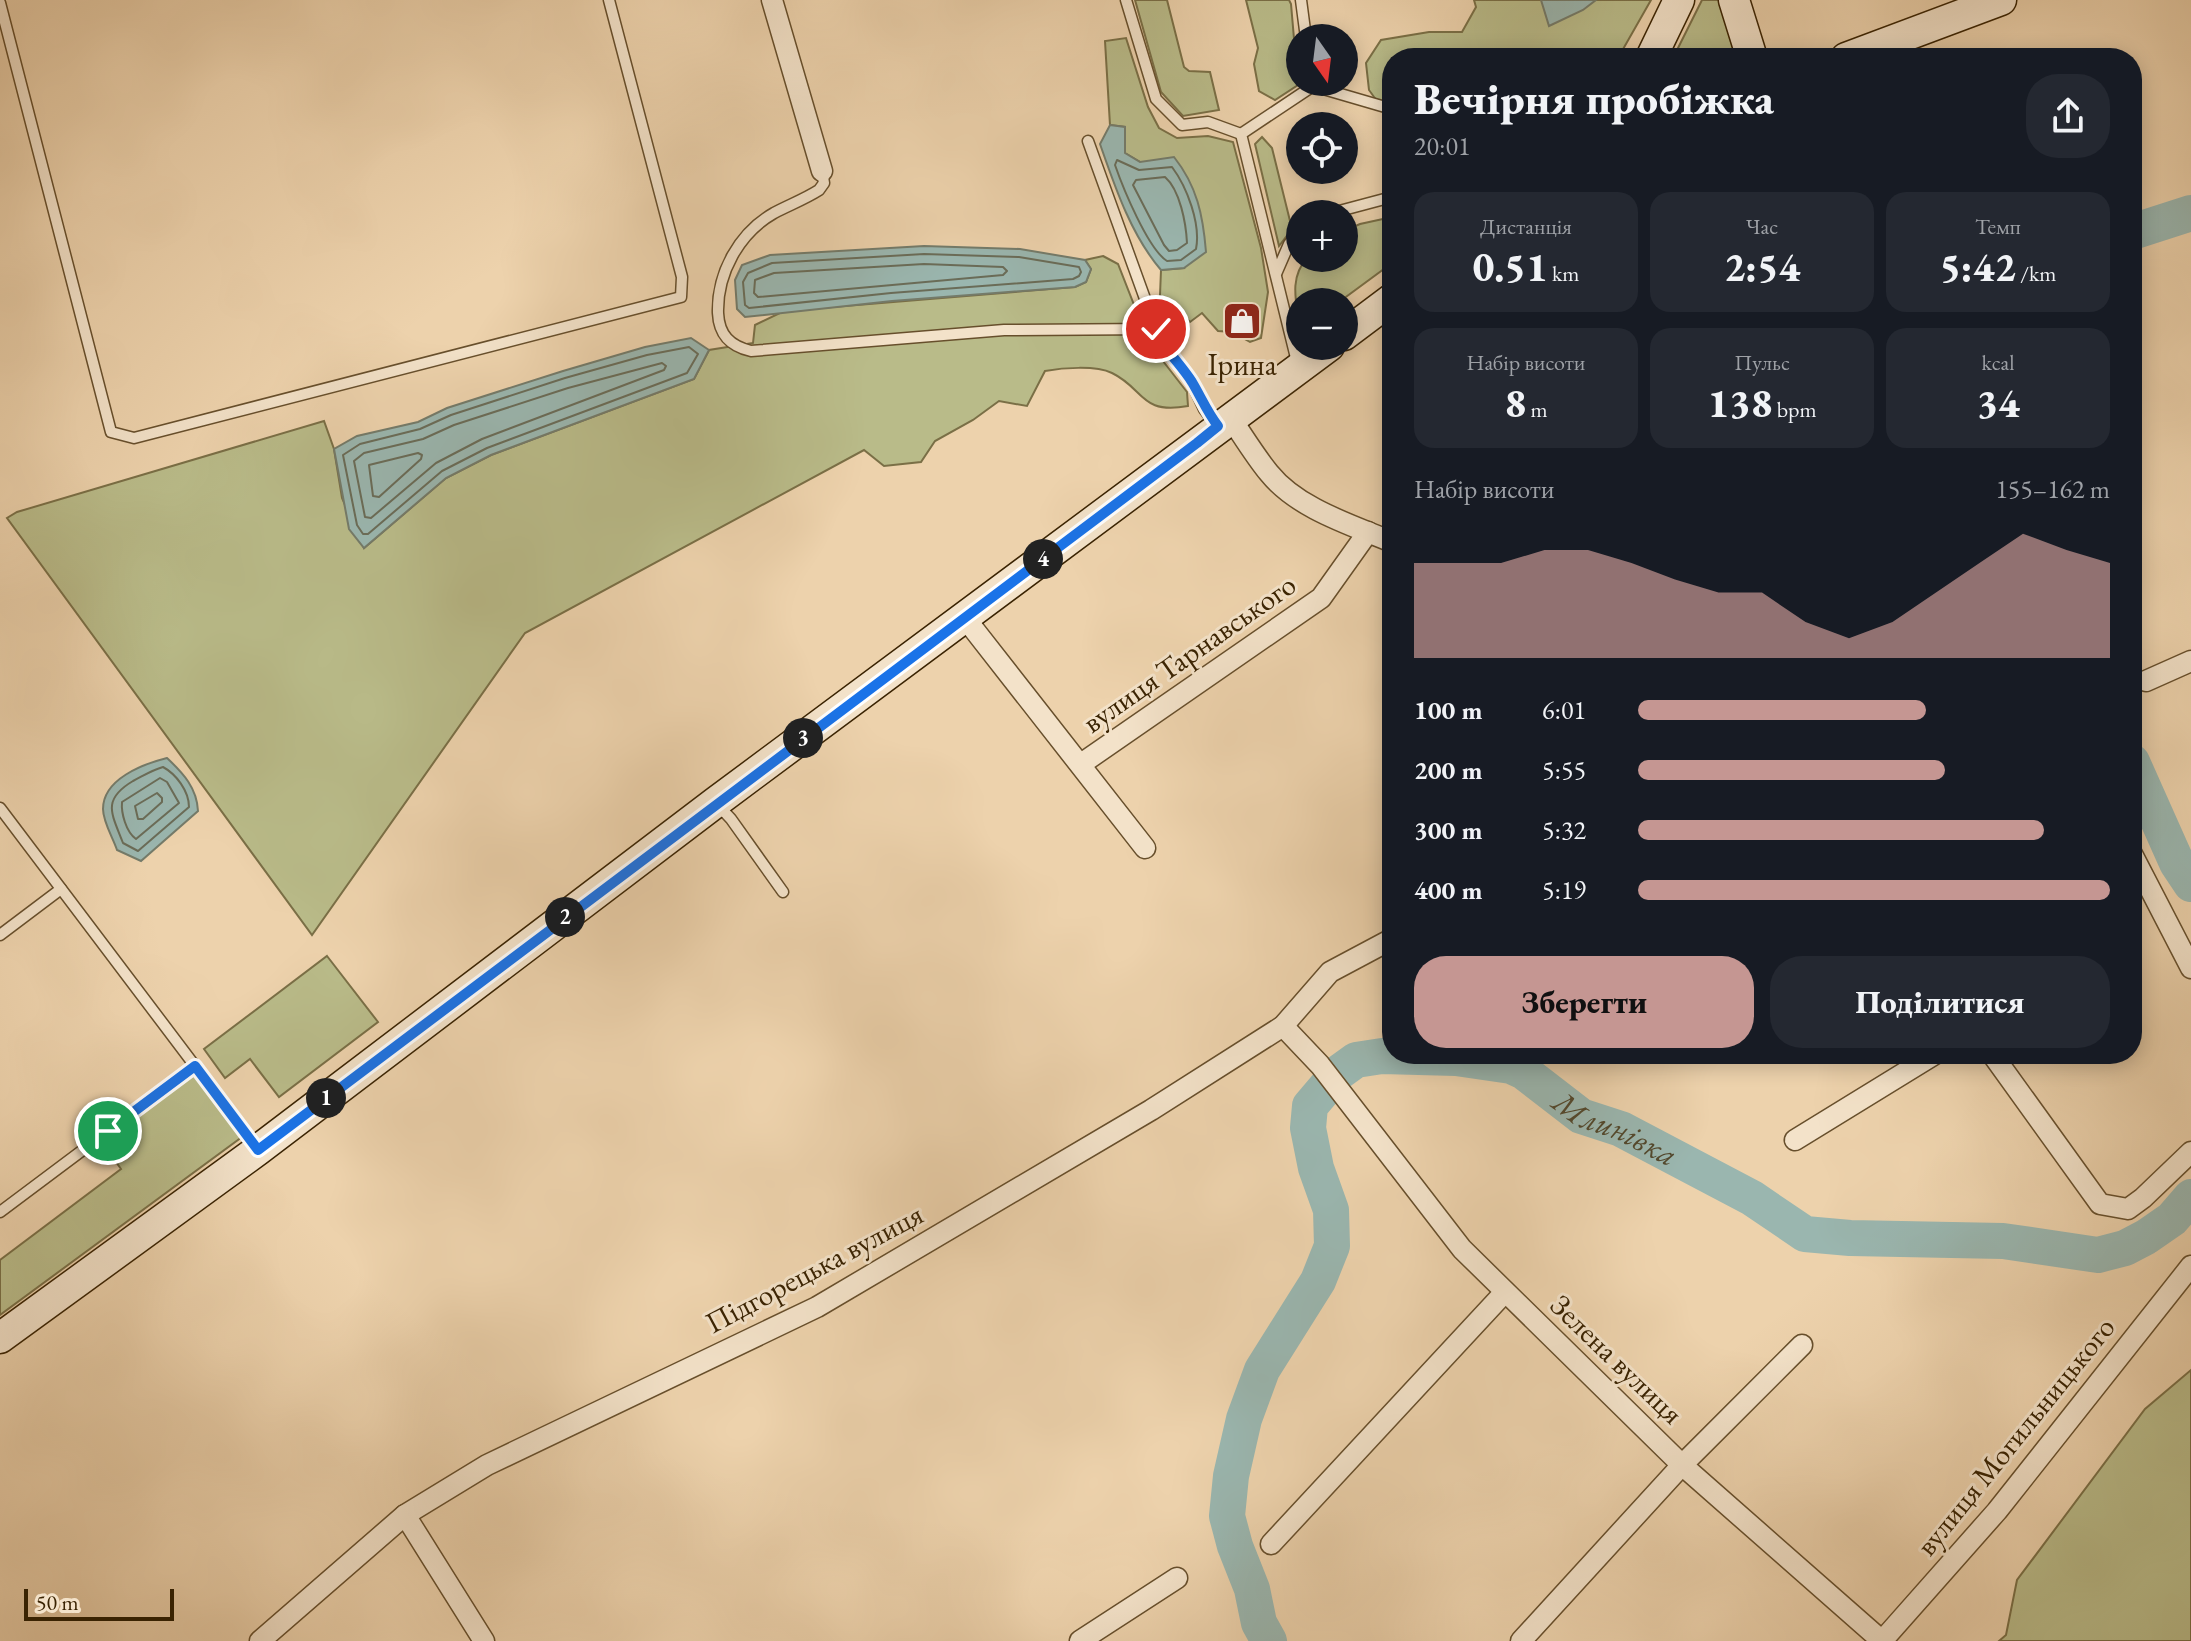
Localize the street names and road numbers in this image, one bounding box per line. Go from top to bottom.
street label: вулиця Тарнавського [1075,565,1303,741]
street label: Підгорецька вулиця [698,1194,930,1342]
street label: Зелена вулиця [1542,1286,1692,1432]
street label: вулиця Могильницького [1907,1309,2123,1563]

